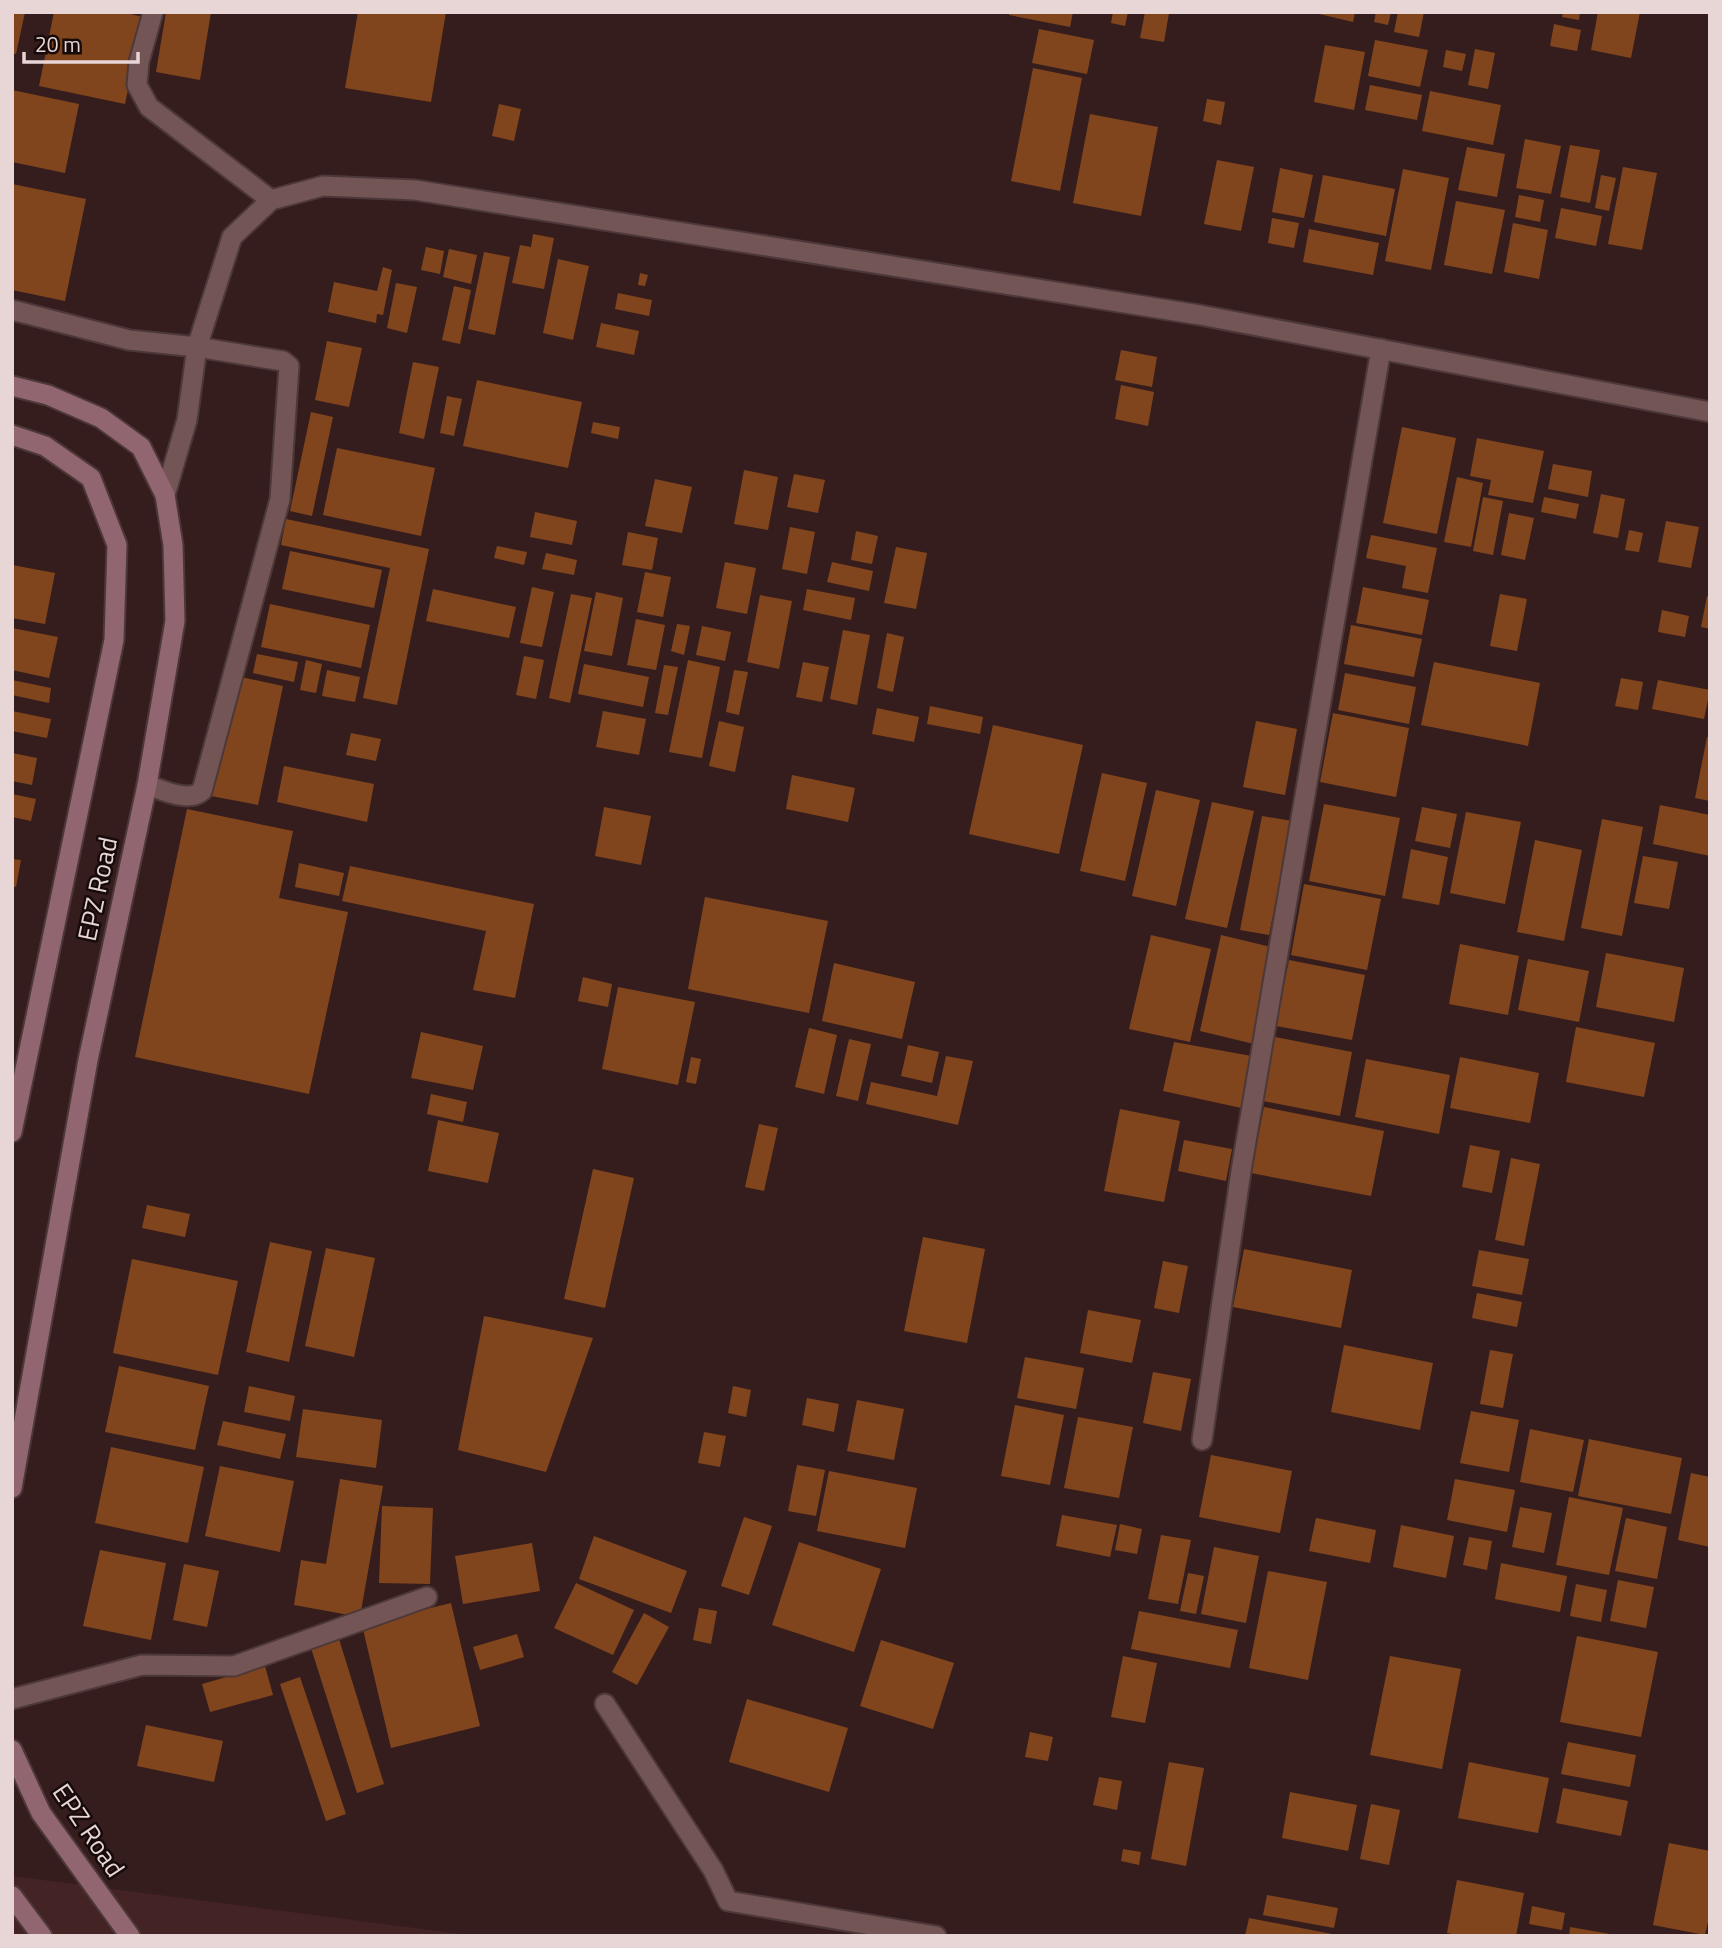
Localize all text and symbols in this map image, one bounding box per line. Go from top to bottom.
scale bar [24,21,138,65]
text: 20 m [35,28,81,60]
street label: EPZ Road [67,833,127,945]
street label: EPZ Road [43,1775,135,1885]

